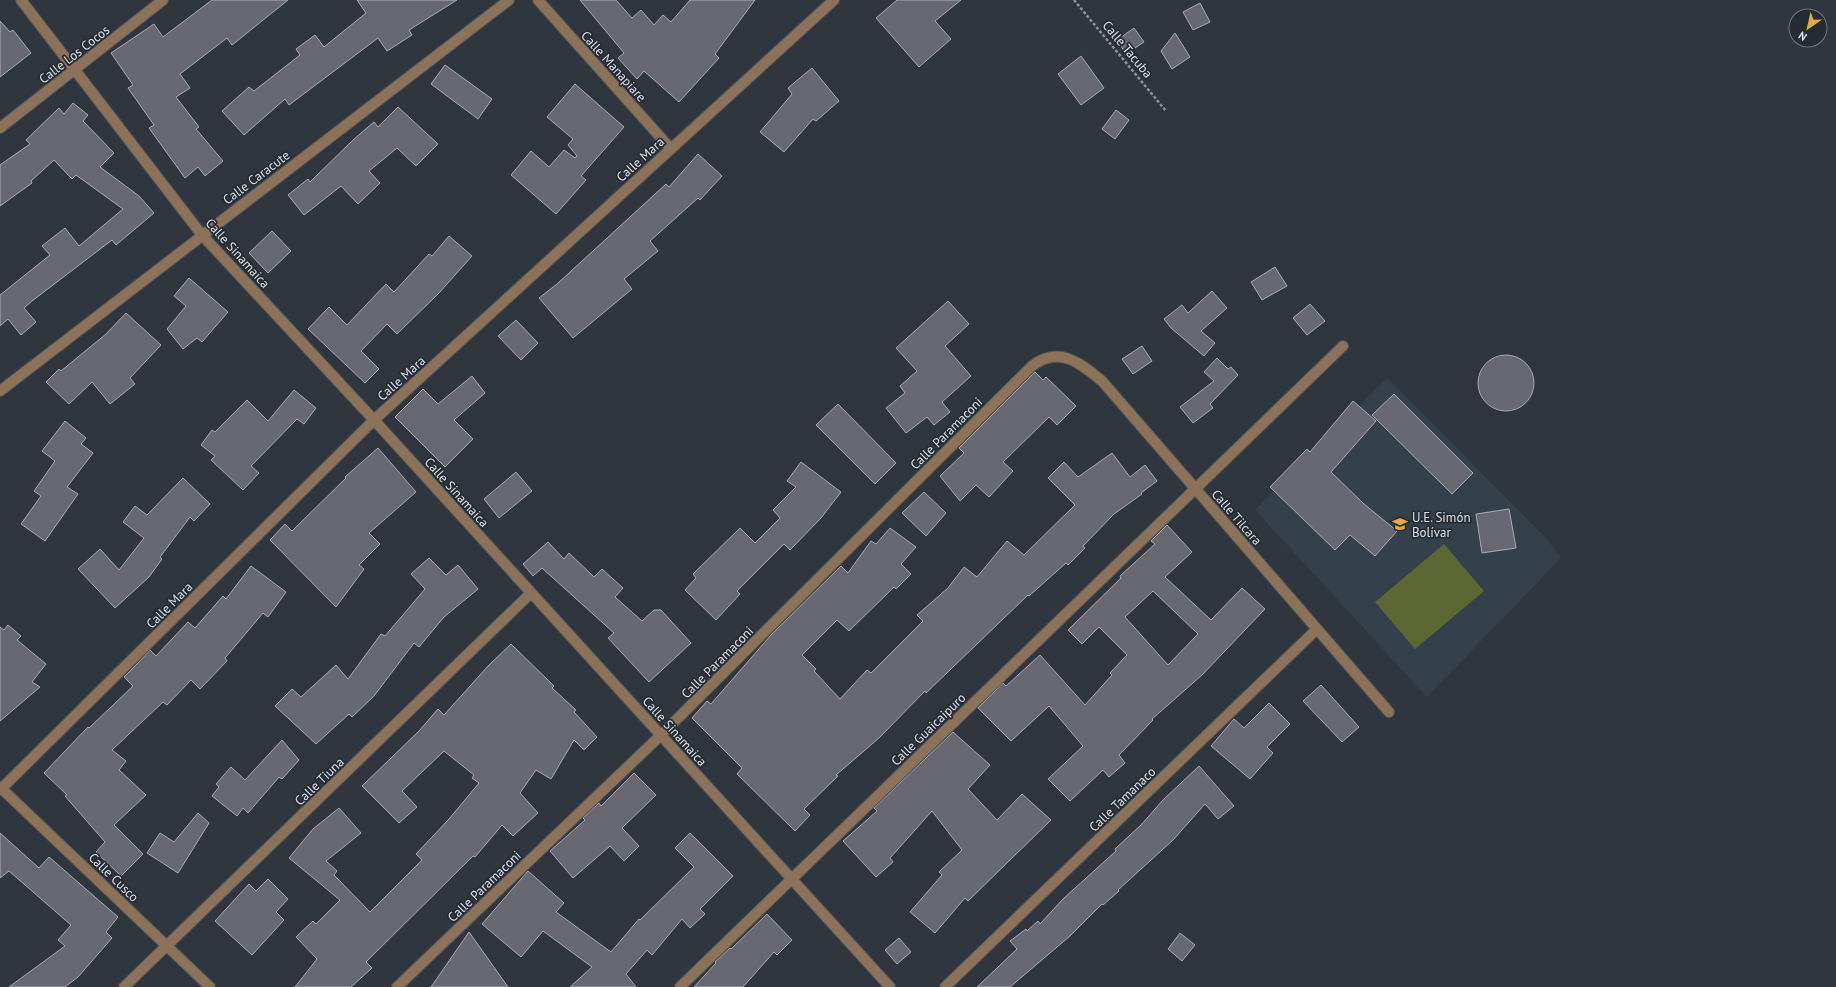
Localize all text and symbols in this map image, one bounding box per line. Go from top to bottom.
north arrow [1788,8,1828,48]
street label: Calle Tacuba [1099,17,1156,81]
street label: Calle Los Cocos [36,21,113,87]
street label: Calle Manapiare [577,27,650,105]
text: N [1795,28,1809,44]
street label: Calle Mara [613,133,668,185]
street label: Calle Caracute [219,147,293,208]
street label: Calle Sinamaica [202,215,273,292]
street label: Calle Mara [374,352,429,404]
street label: Calle Paramaconi [907,394,986,473]
street label: Calle Sinamaica [421,454,492,531]
street label: Calle Tilcara [1208,486,1266,549]
place label: U.E. Simón Bolívar [1412,509,1471,541]
school or university icon: U.E. Simón Bolívar [1391,515,1409,533]
street label: Calle Mara [143,579,196,632]
street label: Calle Paramaconi [678,623,757,702]
street label: Calle Guaicaipuro [887,689,969,769]
street label: Calle Sinamaica [639,693,710,770]
street label: Calle Tiuna [291,754,348,809]
street label: Calle Tamanaco [1085,763,1159,835]
street label: Calle Paramaconi [444,847,525,926]
street label: Calle Cusco [85,849,142,906]

